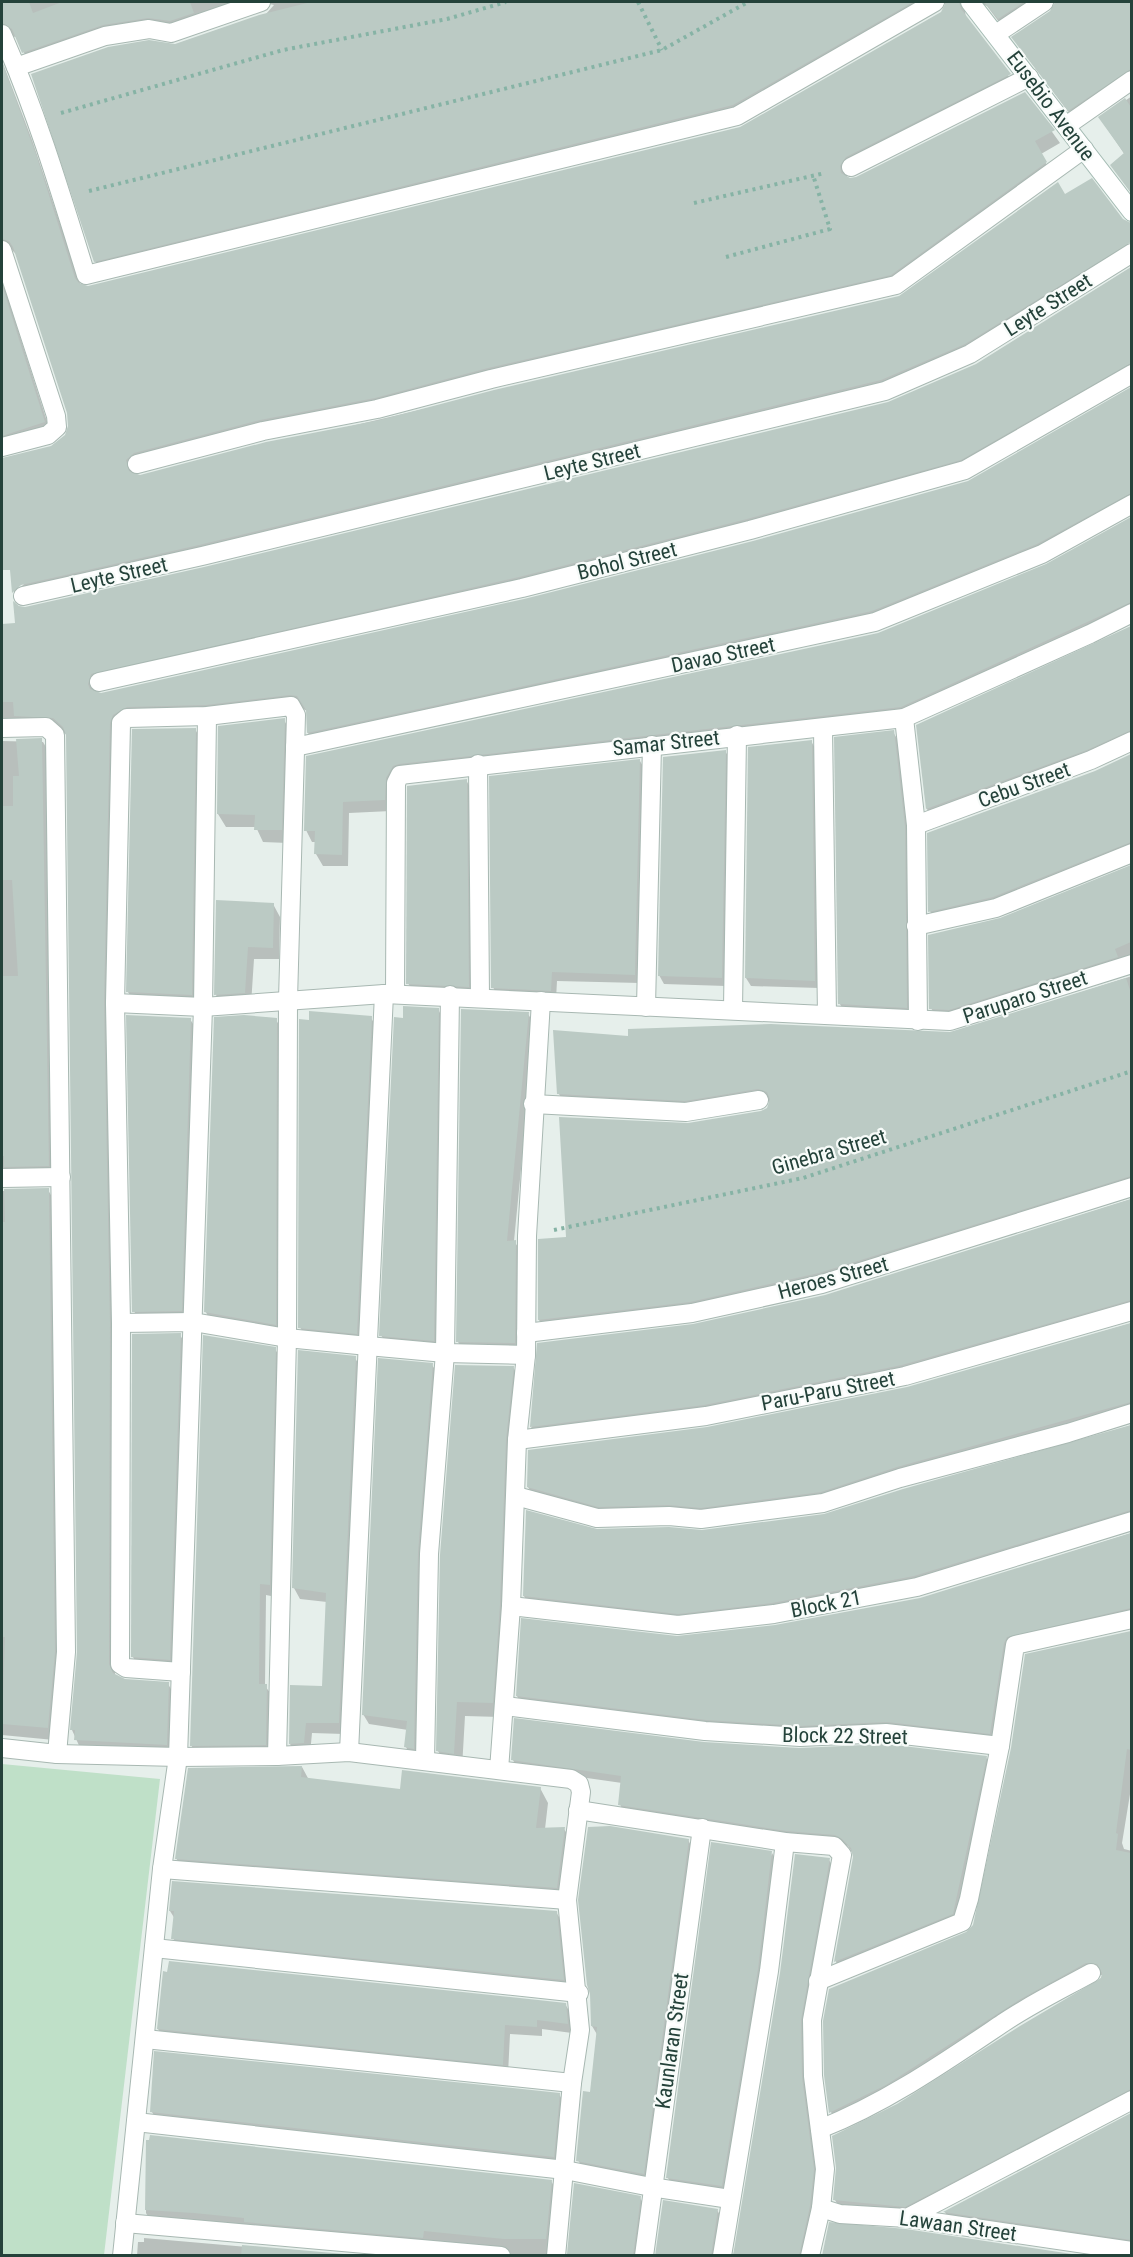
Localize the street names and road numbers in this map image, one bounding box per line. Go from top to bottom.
street label: Eusebio Avenue [1002,47,1100,166]
street label: Leyte Street [1000,269,1096,341]
street label: Leyte Street [541,438,643,486]
street label: Bohol Street [575,537,679,585]
street label: Leyte Street [68,552,170,598]
street label: Davao Street [669,632,777,678]
street label: Samar Street [611,725,721,761]
street label: Cebu Street [975,757,1073,813]
street label: Paruparo Street [960,966,1090,1028]
street label: Ginebra Street [769,1124,889,1180]
street label: Heroes Street [775,1252,891,1304]
street label: Paru-Paru Street [759,1366,897,1416]
street label: Block 21 [789,1585,863,1623]
street label: Block 22 Street [782,1723,908,1749]
street label: Kaunlaran Street [651,1972,693,2110]
street label: Lawaan Street [898,2206,1018,2246]

